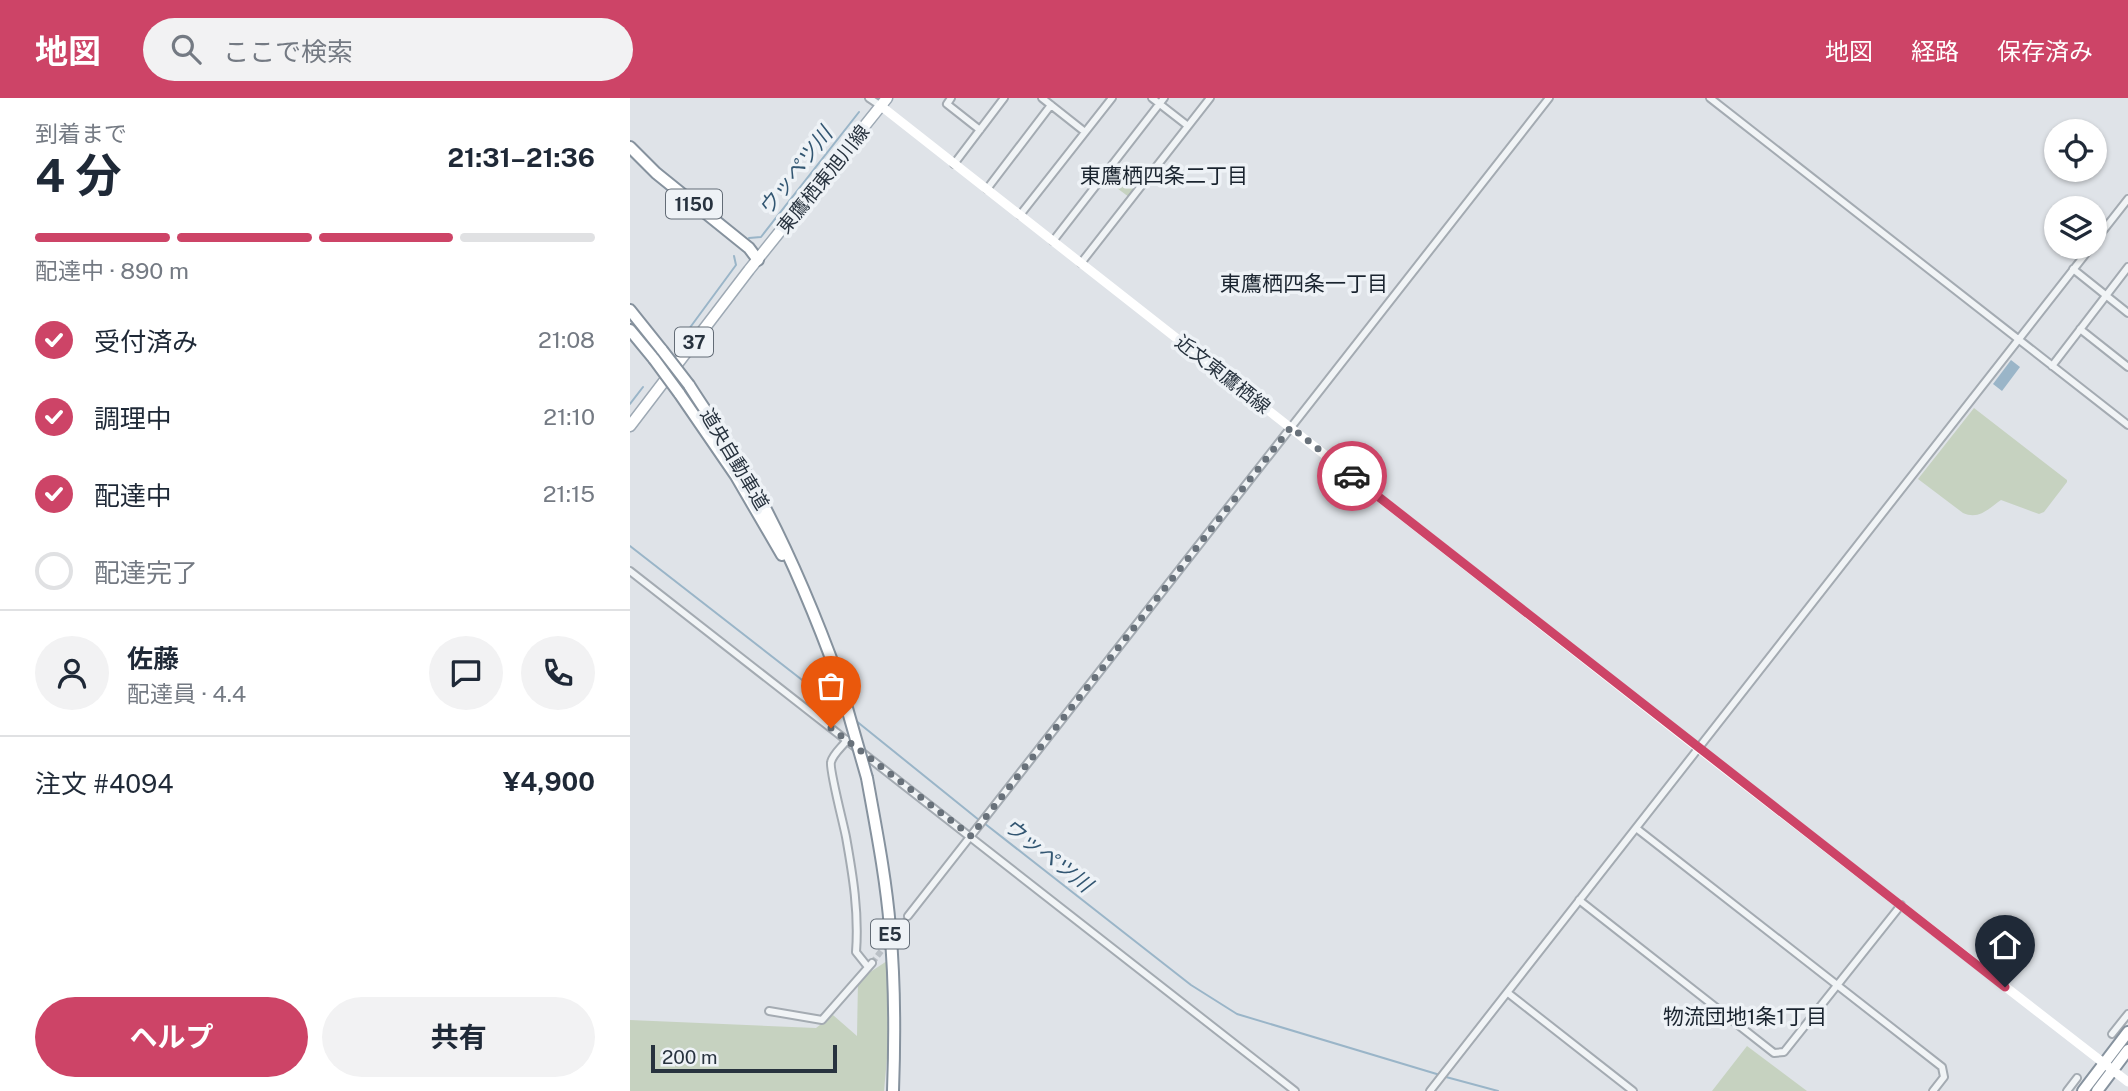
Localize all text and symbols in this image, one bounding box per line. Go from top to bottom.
search box [143,18,633,81]
icon: search [167,30,205,68]
text: 地図 [35,32,101,70]
text: ここで検索 [223,36,353,67]
text: 地図 [1825,37,1873,65]
text: 経路 [1911,37,1959,65]
text: 保存済み [1997,37,2093,65]
map controls [2044,119,2107,259]
button: locate [2044,119,2107,182]
text: 到着まで [35,120,127,147]
water label: ウッペツ川 [753,120,838,220]
street label: 東鷹栖東旭川線 [773,120,873,238]
text: 21:31–21:36 [448,142,595,173]
text: 4 分 [35,148,122,202]
district label: 東鷹栖四条二丁目 [1080,163,1248,188]
road number: 1150 [666,190,722,218]
button: layers [2044,196,2107,259]
text: 配達中 · 890 m [35,257,189,284]
district label: 東鷹栖四条一丁目 [1220,271,1388,296]
icon: check [35,321,73,359]
text: 受付済み [94,326,198,357]
text: 21:08 [538,326,595,353]
road number: 37 [675,328,713,356]
street label: 近文東鷹栖線 [1171,330,1275,418]
icon: check [35,398,73,436]
text: 調理中 [94,403,172,434]
text: 21:10 [543,403,595,430]
street label: 道央自動車道 [696,404,774,514]
courier [1317,441,1387,511]
icon: car [1333,457,1371,495]
icon: check [35,475,73,513]
text: 配達中 [94,480,172,511]
text: 21:15 [543,480,595,507]
text: 配達完了 [94,557,198,588]
button: person [35,636,109,710]
button: chat [429,636,503,710]
button: phone [521,636,595,710]
text: 佐藤 [127,643,179,674]
pin [801,656,861,728]
icon: bag [812,667,850,705]
text: 配達員 · 4.4 [127,680,246,707]
text: ¥4,900 [503,766,595,797]
text: 注文 #4094 [35,768,174,799]
water label: ウッペツ川 [999,813,1099,898]
pin [1975,915,2035,987]
road number: E5 [871,920,909,948]
icon: home [1986,926,2024,964]
button: ヘルプ [35,997,308,1077]
button: 共有 [322,997,595,1077]
district label: 物流団地1条1丁目 [1663,1004,1827,1029]
scale bar [651,1042,836,1074]
text: 200 m [662,1046,718,1068]

